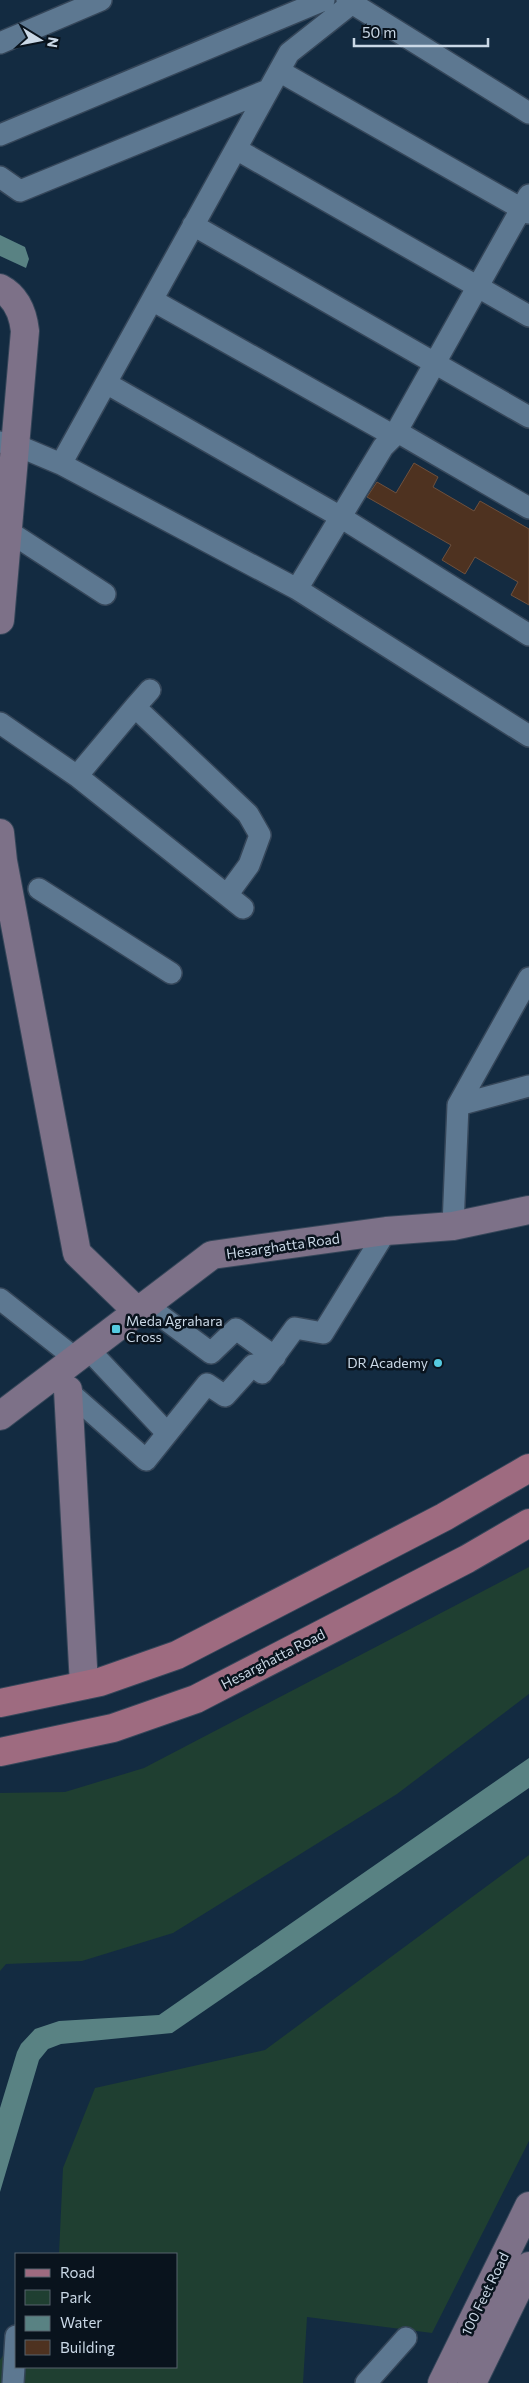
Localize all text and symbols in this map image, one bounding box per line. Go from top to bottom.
north arrow [15,15,65,65]
scale bar [354,15,488,47]
text: 50 m [362,23,396,41]
text: N [44,36,63,49]
street label: Hesarghatta Road [225,1229,341,1262]
place label: Meda Agrahara Cross [126,1312,223,1345]
marker: Meda Agrahara Cross [110,1323,122,1335]
place label: DR Academy [347,1354,428,1371]
marker: DR Academy [432,1357,444,1369]
street label: Hesarghatta Road [218,1625,328,1692]
street label: 100 Feet Road [457,2249,512,2338]
legend [15,2253,178,2368]
text: Road [60,2263,95,2281]
text: Park [60,2288,91,2306]
text: Water [60,2313,102,2331]
text: Building [60,2338,115,2356]

